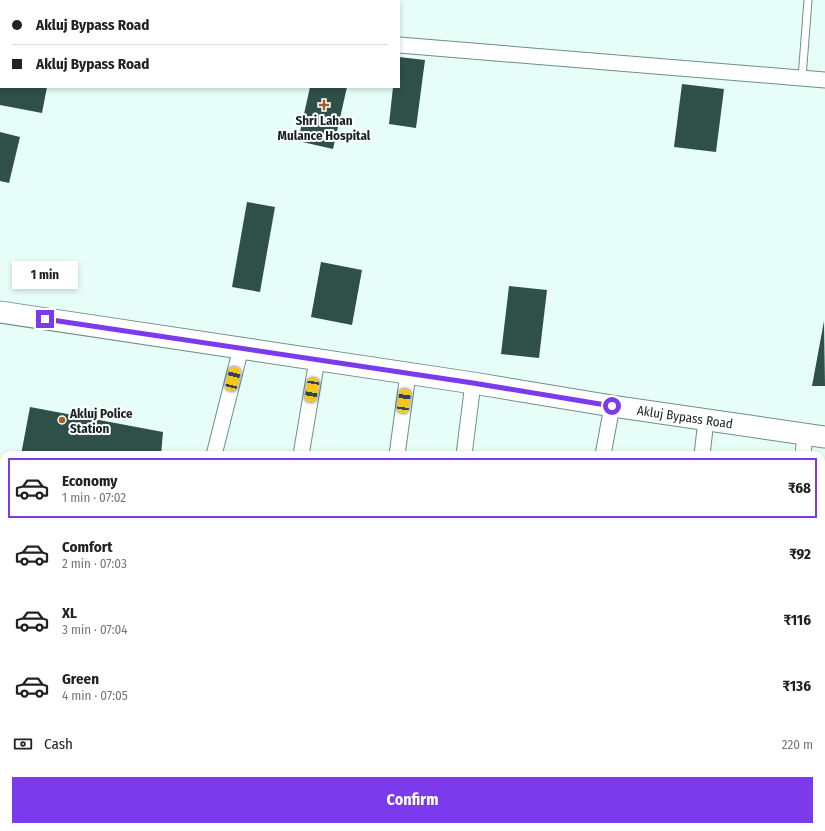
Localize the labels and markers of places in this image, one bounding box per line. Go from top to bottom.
marker: Shri Lahan Mulance Hospital [318,99,330,111]
place label: Shri Lahan Mulance Hospital [278,113,371,143]
place label: Akluj Police Station [69,406,133,436]
marker: Akluj Police Station [57,415,67,425]

